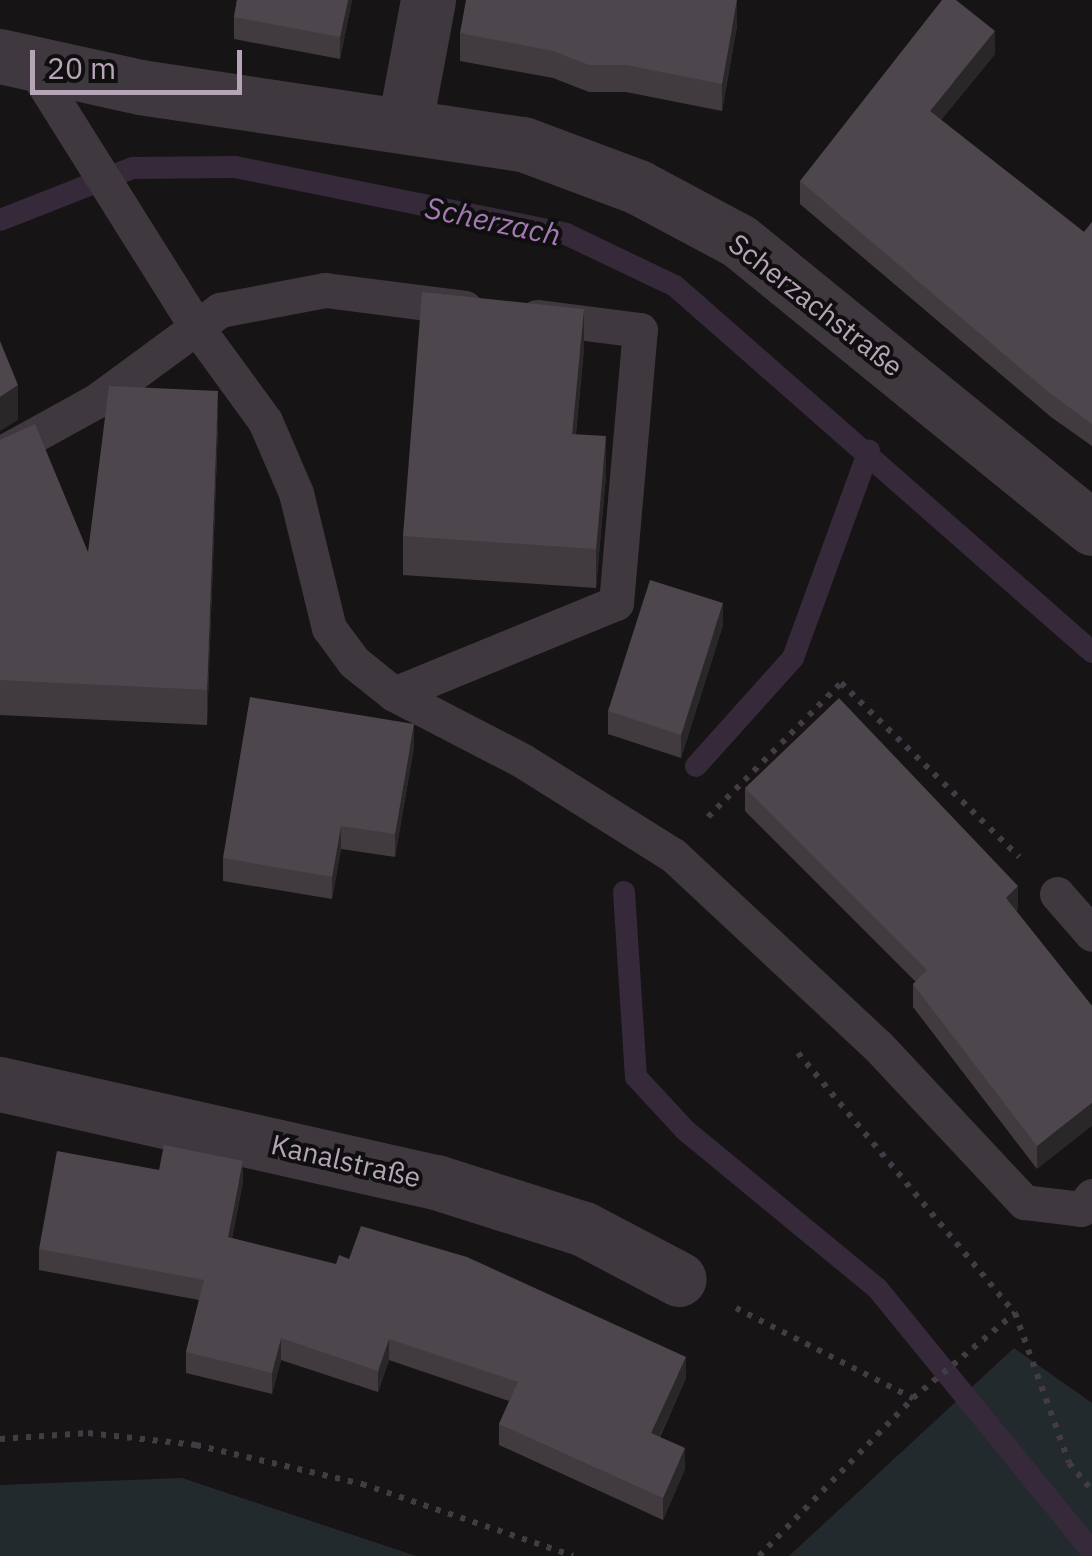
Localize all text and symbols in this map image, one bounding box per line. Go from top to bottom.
scale bar [35,30,248,92]
text: 20 m [47,48,116,87]
water label: Scherzach [422,189,564,253]
street label: Scherzachstraße [722,227,910,383]
street label: Kanalstraße [268,1127,424,1195]

